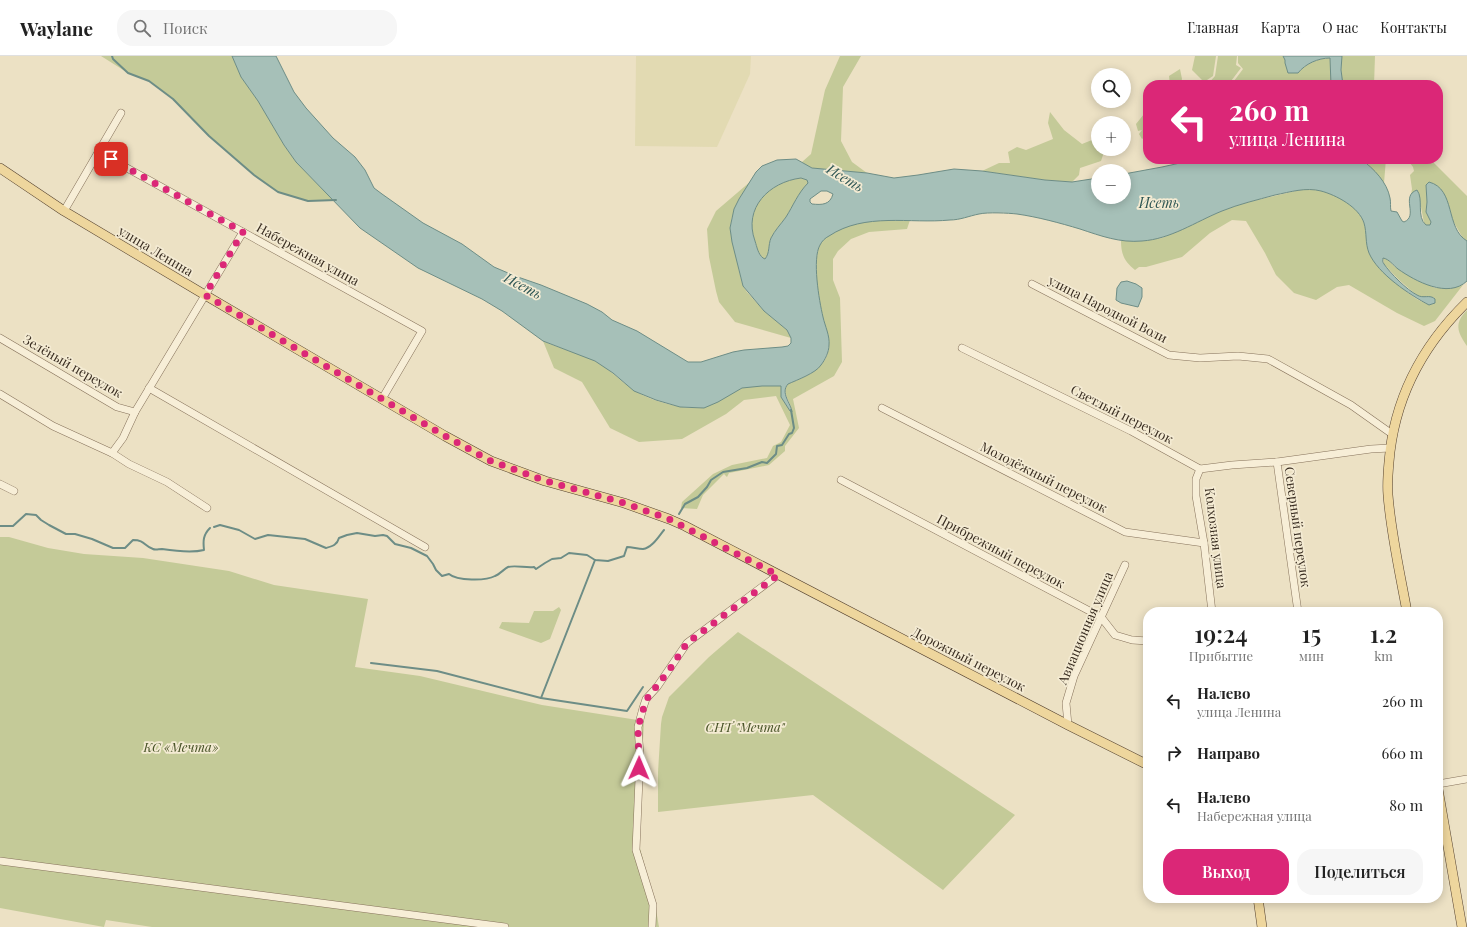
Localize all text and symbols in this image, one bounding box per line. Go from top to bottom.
search box [117,10,397,46]
text: Waylane [20,15,93,41]
icon: search [131,17,153,39]
text: Поиск [163,18,208,38]
text: Главная [1187,18,1239,37]
text: Карта [1261,18,1300,37]
text: О нас [1322,18,1358,37]
text: Контакты [1380,18,1447,37]
map controls [1091,68,1131,204]
button: search [1091,68,1131,108]
text: 260 m [1229,91,1309,128]
icon: left [1163,96,1215,148]
button: + [1091,116,1131,156]
text: улица Ленина [1229,127,1345,151]
pin [94,142,128,176]
icon: arrive [100,148,122,170]
water label: Исеть [822,159,867,196]
button: − [1091,164,1131,204]
water label: Исеть [1138,193,1179,212]
street label: Набережная улица [254,218,363,289]
street label: улица Ленина [115,221,197,280]
water label: Исеть [500,267,546,303]
street label: улица Народной Воли [1045,271,1171,346]
street label: Зелёный переулок [20,330,126,401]
street label: Светлый переулок [1068,380,1177,447]
street label: Молодёжный переулок [978,437,1111,516]
street label: Северный переулок [1282,466,1315,589]
street label: Колхозная улица [1202,487,1231,590]
street label: Прибрежный переулок [934,510,1069,592]
street label: Авиационная улица [1053,568,1116,688]
text: 19:24 [1194,617,1248,649]
text: 15 [1302,617,1321,649]
text: 1.2 [1370,617,1397,649]
street label: Дорожный переулок [910,623,1029,695]
text: Прибытие [1189,647,1253,664]
text: мин [1299,647,1324,664]
text: km [1374,647,1393,664]
text: Налево [1197,683,1250,703]
icon: left [1163,690,1185,712]
text: 260 m [1382,691,1423,711]
text: улица Ленина [1197,703,1281,720]
park label: СНТ "Мечта" [705,718,786,735]
park label: КС «Мечта» [142,738,219,755]
icon: right [1163,742,1185,764]
text: Направо [1197,743,1260,763]
text: 660 m [1381,743,1423,763]
position arrow [618,747,660,789]
text: Налево [1197,787,1250,807]
icon: left [1163,794,1185,816]
text: 80 m [1389,795,1423,815]
text: Набережная улица [1197,807,1312,824]
button: Выход [1163,849,1289,895]
button: Поделиться [1297,849,1423,895]

